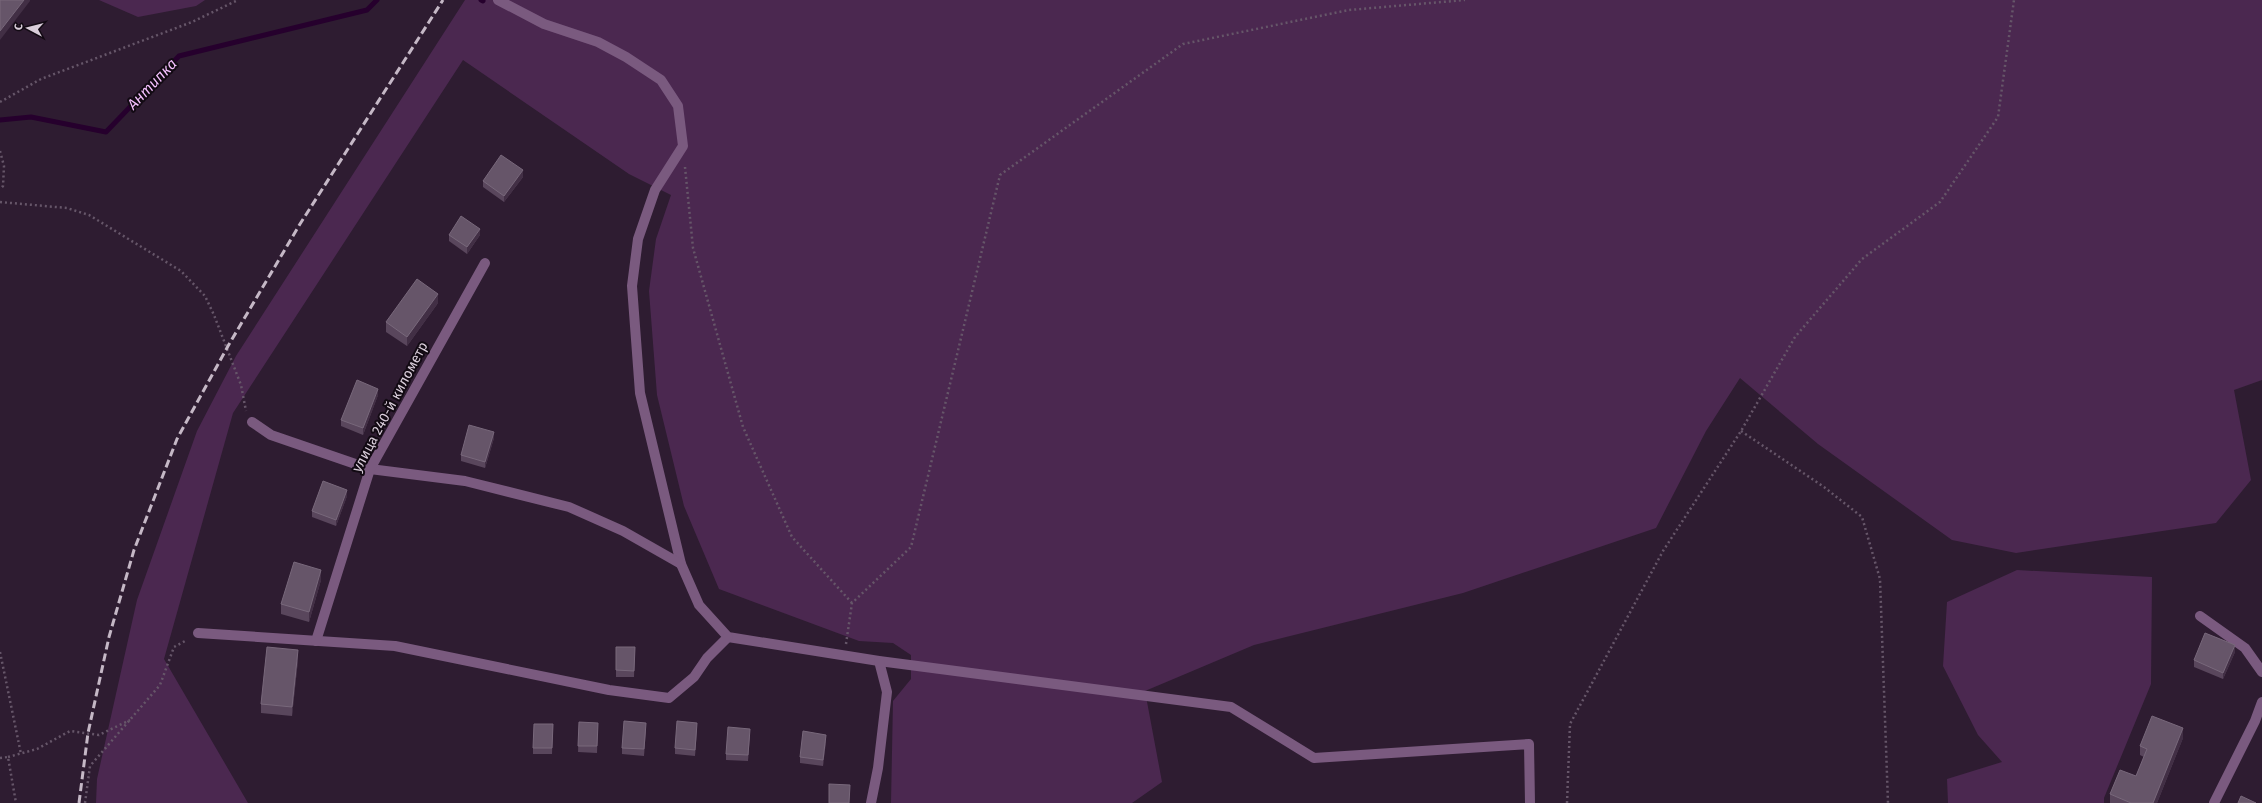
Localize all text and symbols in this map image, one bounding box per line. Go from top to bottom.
north arrow [8,8,48,48]
text: С [12,22,25,31]
water label: Антипка [123,55,181,114]
street label: улица 240-й километр [348,339,432,475]

